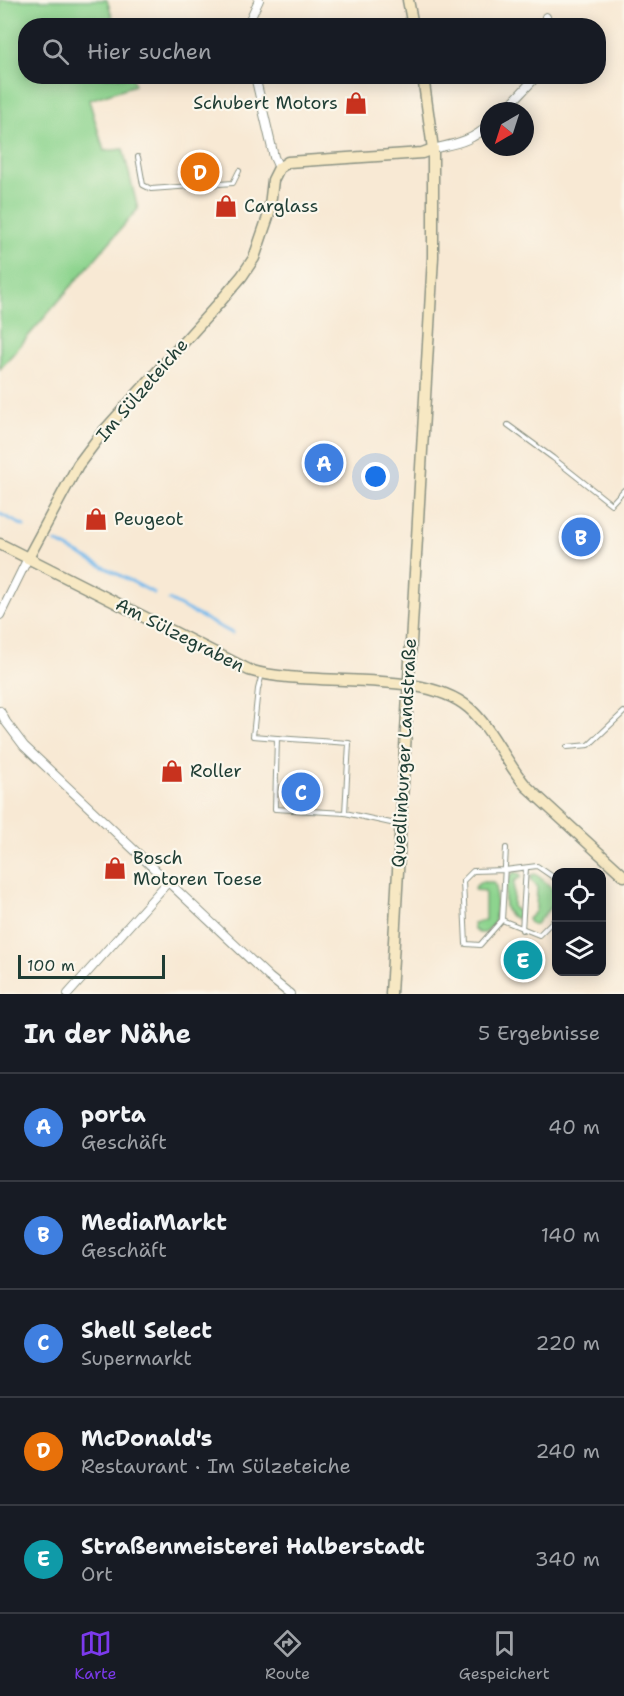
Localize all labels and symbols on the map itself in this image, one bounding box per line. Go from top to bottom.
shop icon: Schubert Motors [343,90,369,116]
place label: Schubert Motors [193,91,338,115]
north arrow [480,102,534,156]
pin: D [180,150,220,195]
shop icon: Carglass [213,193,239,219]
place label: Carglass [244,194,318,218]
street label: Im Sülzeteiche [91,333,193,447]
pin: A [304,440,344,486]
your location [361,462,390,491]
shop icon: Peugeot [83,506,109,532]
place label: Peugeot [114,507,184,531]
pin: B [562,514,600,560]
street label: Am Sülzegraben [112,592,248,678]
street label: Quedlinburger Landstraße [386,638,422,868]
shop icon: Roller [159,758,185,784]
place label: Roller [190,759,242,783]
pin: C [282,770,320,814]
place label: Bosch Motoren Toese [133,846,262,891]
shop icon: Bosch Motoren Toese [102,855,128,881]
pin: E [504,938,542,982]
scale bar [18,952,165,980]

